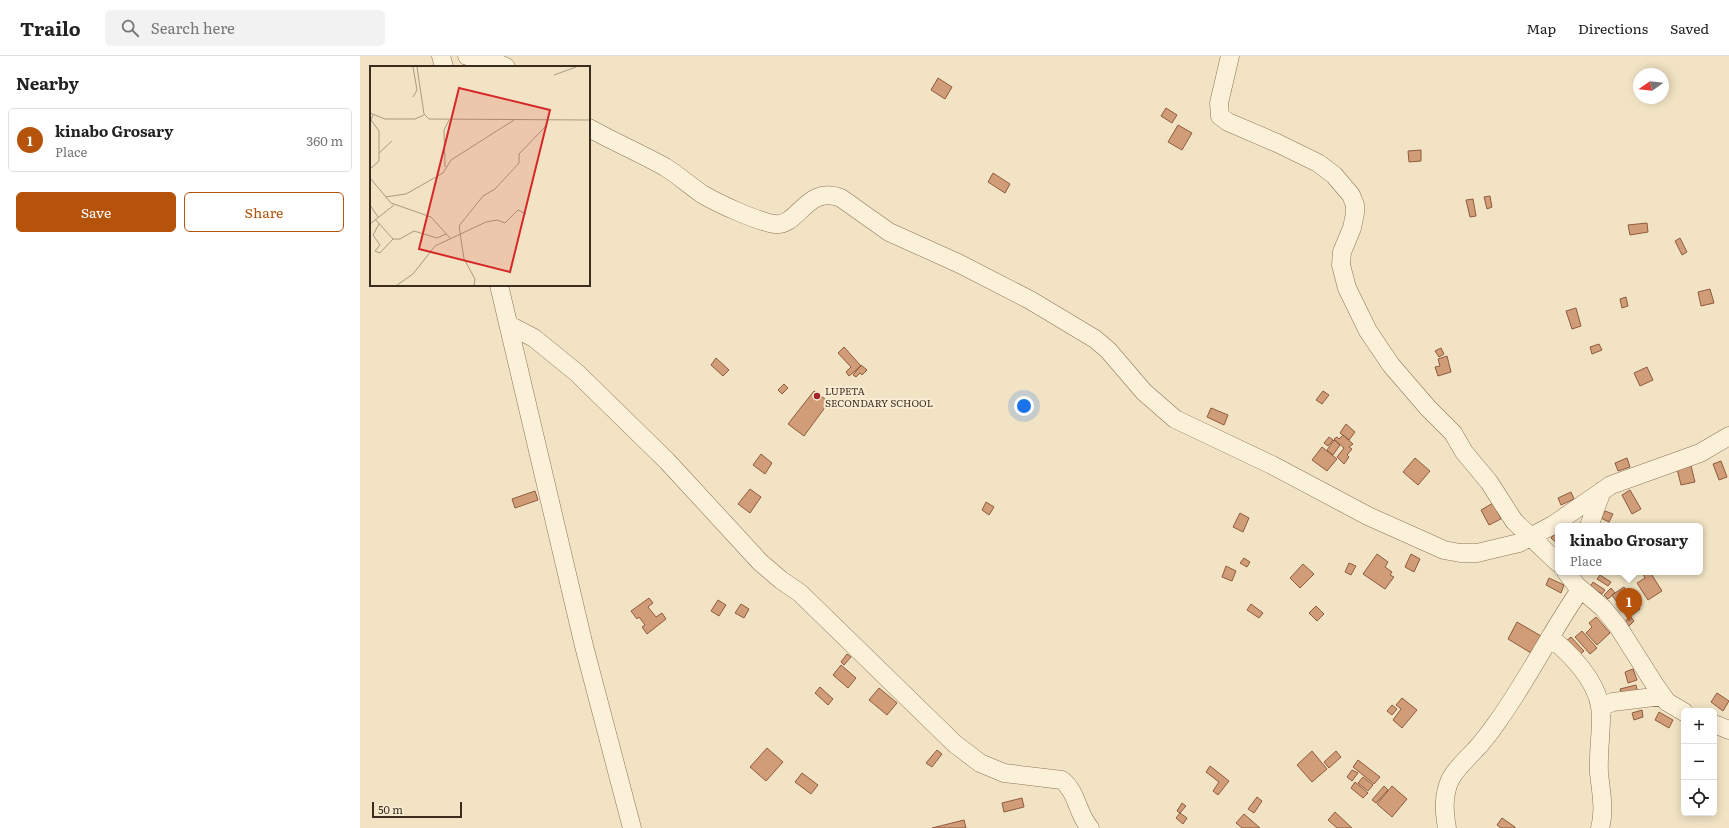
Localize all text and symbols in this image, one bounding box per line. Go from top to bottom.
search box [105,10,385,46]
text: Trailo [20,14,81,42]
text: Search here [151,16,235,39]
icon: search [119,17,141,39]
text: Map [1526,18,1556,38]
text: Directions [1578,18,1648,38]
text: Saved [1670,18,1709,38]
inset map [370,66,590,286]
north arrow [1633,68,1669,104]
text: Nearby [16,70,79,95]
text: kinabo Grosary [55,119,173,142]
text: 1 [27,131,33,150]
text: 360 m [306,131,343,150]
text: Place [55,142,87,161]
button: Save [16,192,176,232]
button: Share [184,192,344,232]
place label: LUPETA SECONDARY SCHOOL [825,383,933,410]
marker: LUPETA SECONDARY SCHOOL [812,391,822,401]
your location [1014,396,1034,416]
popup [1555,523,1703,575]
text: kinabo Grosary [1570,528,1688,551]
text: Place [1570,551,1602,570]
pin: 1 [1616,588,1642,621]
map controls [1681,708,1717,816]
button: + [1681,708,1717,744]
button: − [1681,744,1717,780]
button: locate [1681,780,1717,816]
scale bar [372,800,462,819]
text: 50 m [378,801,403,817]

